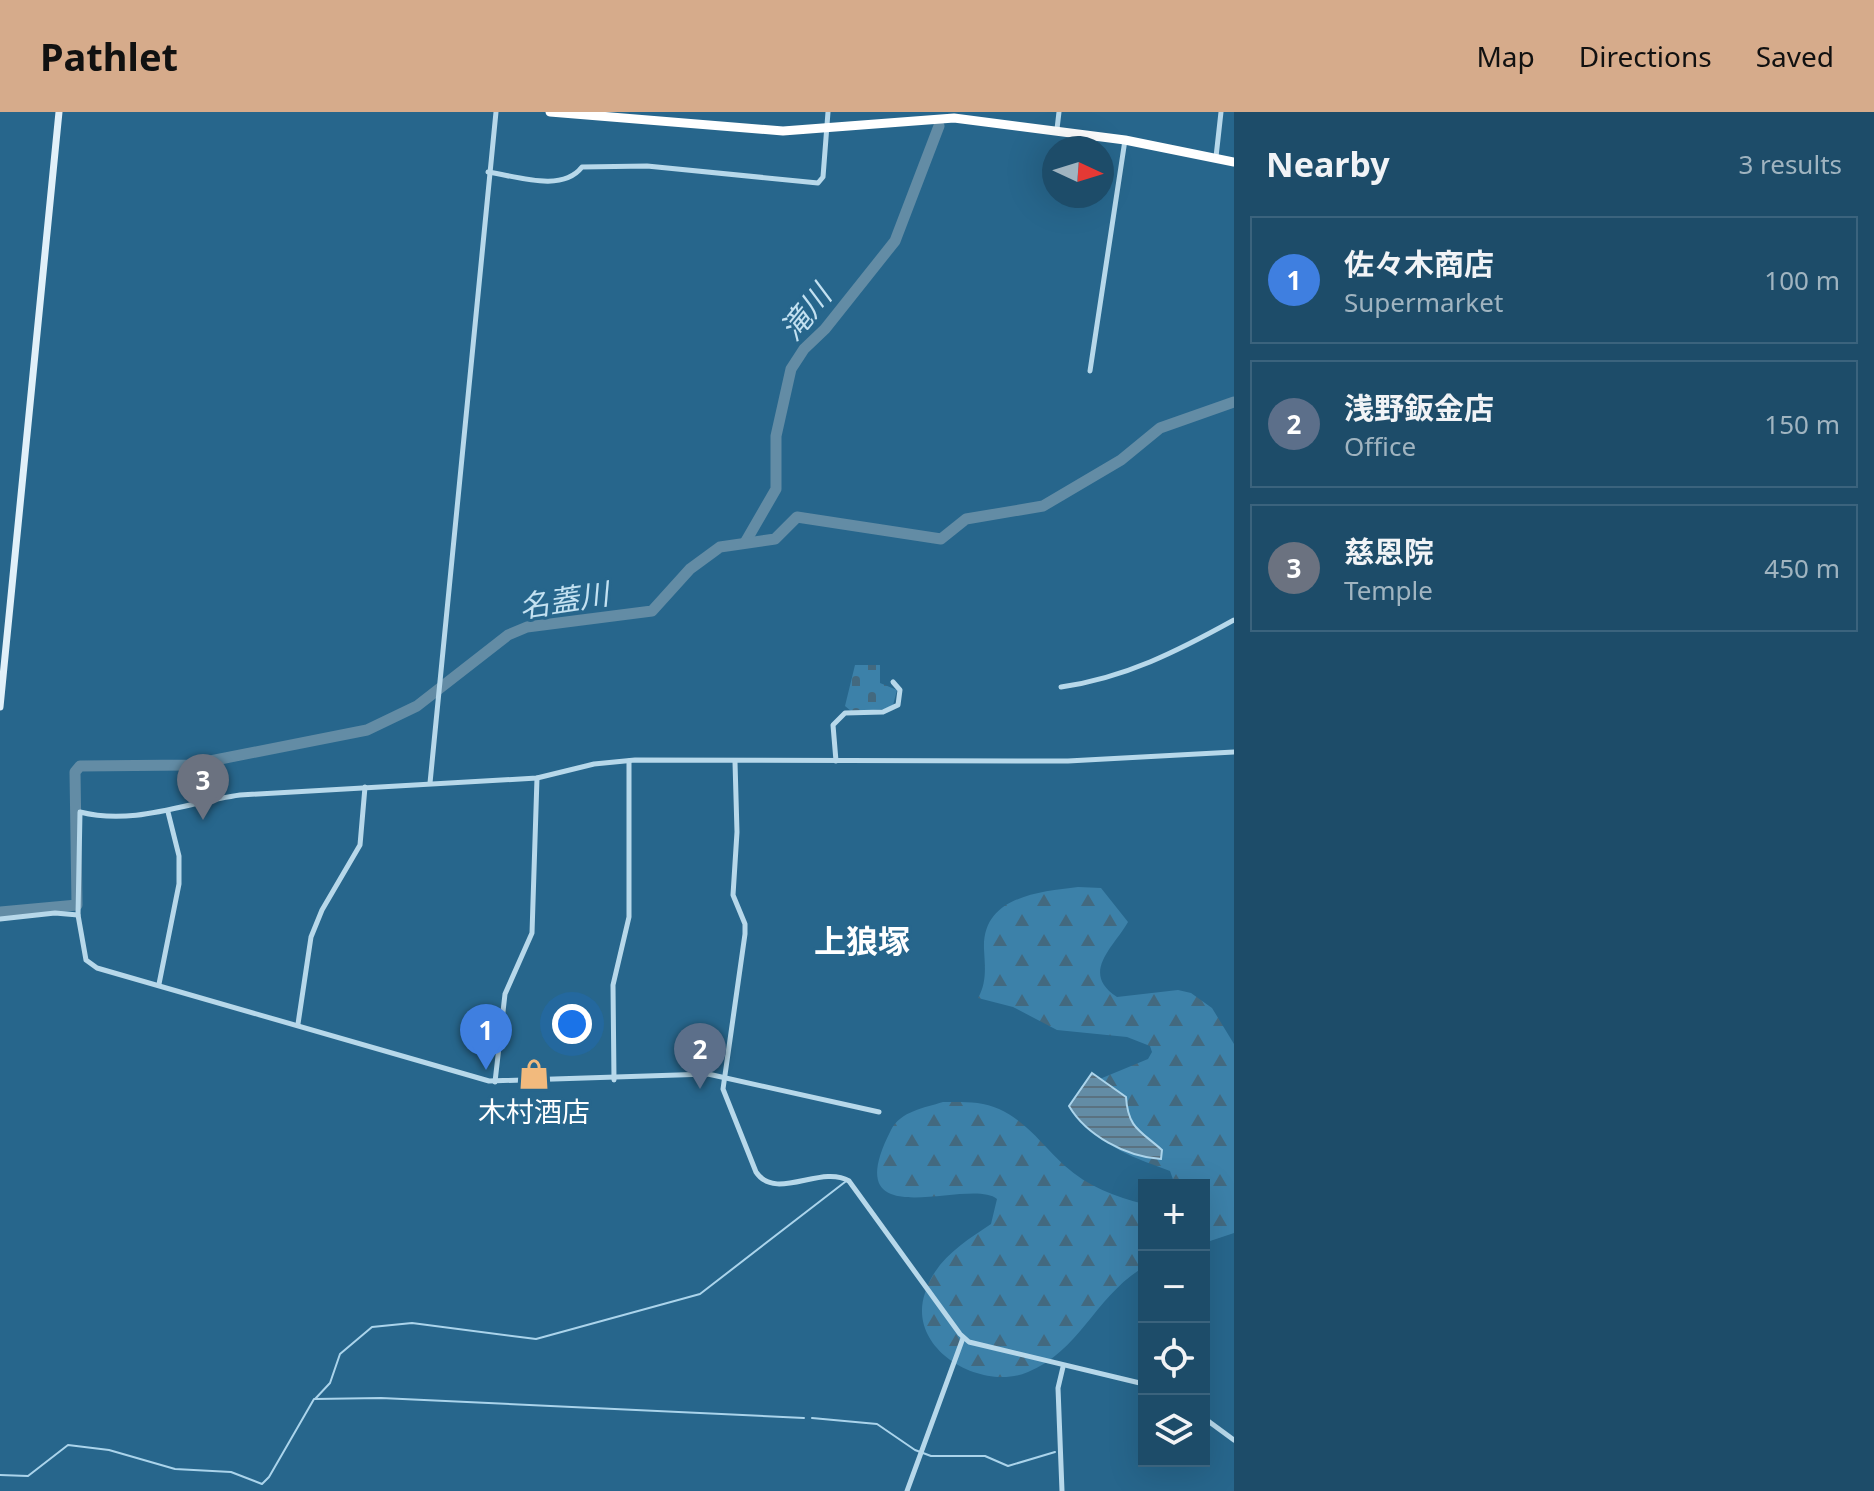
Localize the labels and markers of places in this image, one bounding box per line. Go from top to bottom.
pin: 3 [177,754,229,820]
pin: 1 [460,1004,512,1070]
pin: 2 [674,1023,726,1089]
shop icon: 木村酒店 [517,1057,551,1091]
place label: 木村酒店 [478,1092,590,1130]

